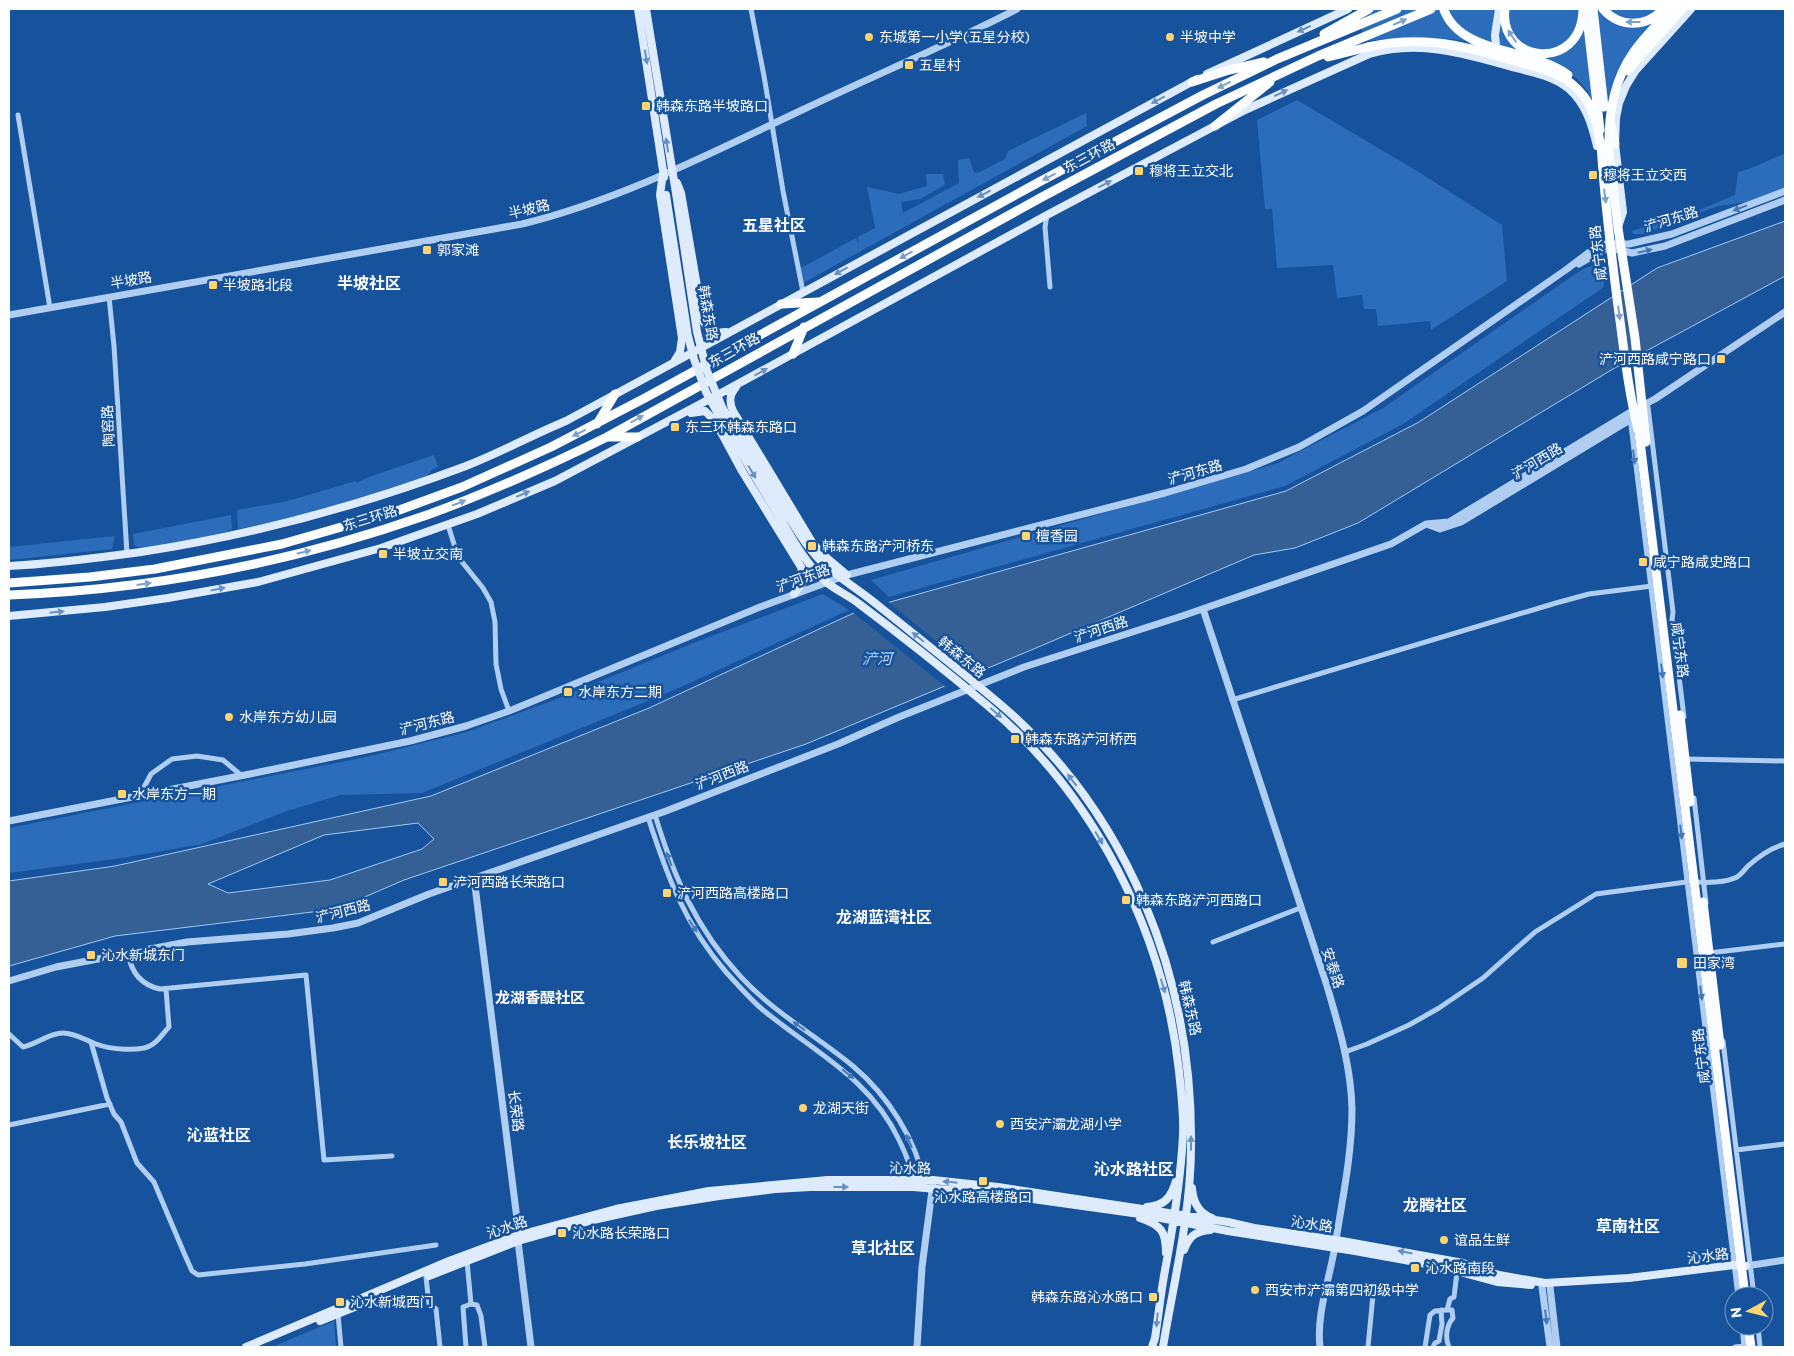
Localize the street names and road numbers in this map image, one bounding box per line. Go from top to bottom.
street label: 东三环路 [1060,135,1117,176]
street label: 半坡路 [507,196,551,222]
street label: 浐河东路 [1642,202,1700,235]
street label: 咸宁东路 [1586,224,1609,282]
street label: 半坡路 [109,267,153,292]
street label: 韩森东路 [695,284,722,342]
street label: 东三环路 [705,329,762,371]
street label: 陶窑路 [98,405,117,447]
street label: 浐河西路 [1508,439,1565,482]
street label: 浐河东路 [1166,456,1224,487]
street label: 东三环路 [341,501,399,534]
street label: 浐河东路 [774,560,832,595]
street label: 浐河西路 [1072,612,1130,645]
street label: 咸宁东路 [1669,621,1692,679]
street label: 韩森东路 [935,632,989,681]
street label: 浐河东路 [398,707,456,738]
street label: 浐河西路 [693,757,751,793]
street label: 浐河西路 [314,895,372,926]
street label: 安泰路 [1319,945,1348,990]
street label: 韩森东路 [1176,979,1205,1037]
street label: 咸宁东路 [1689,1027,1712,1085]
street label: 长荣路 [506,1089,527,1133]
street label: 沁水路 [889,1159,931,1176]
street label: 沁水路 [484,1212,529,1241]
street label: 沁水路 [1290,1212,1334,1235]
street label: 沁水路 [1686,1245,1730,1266]

